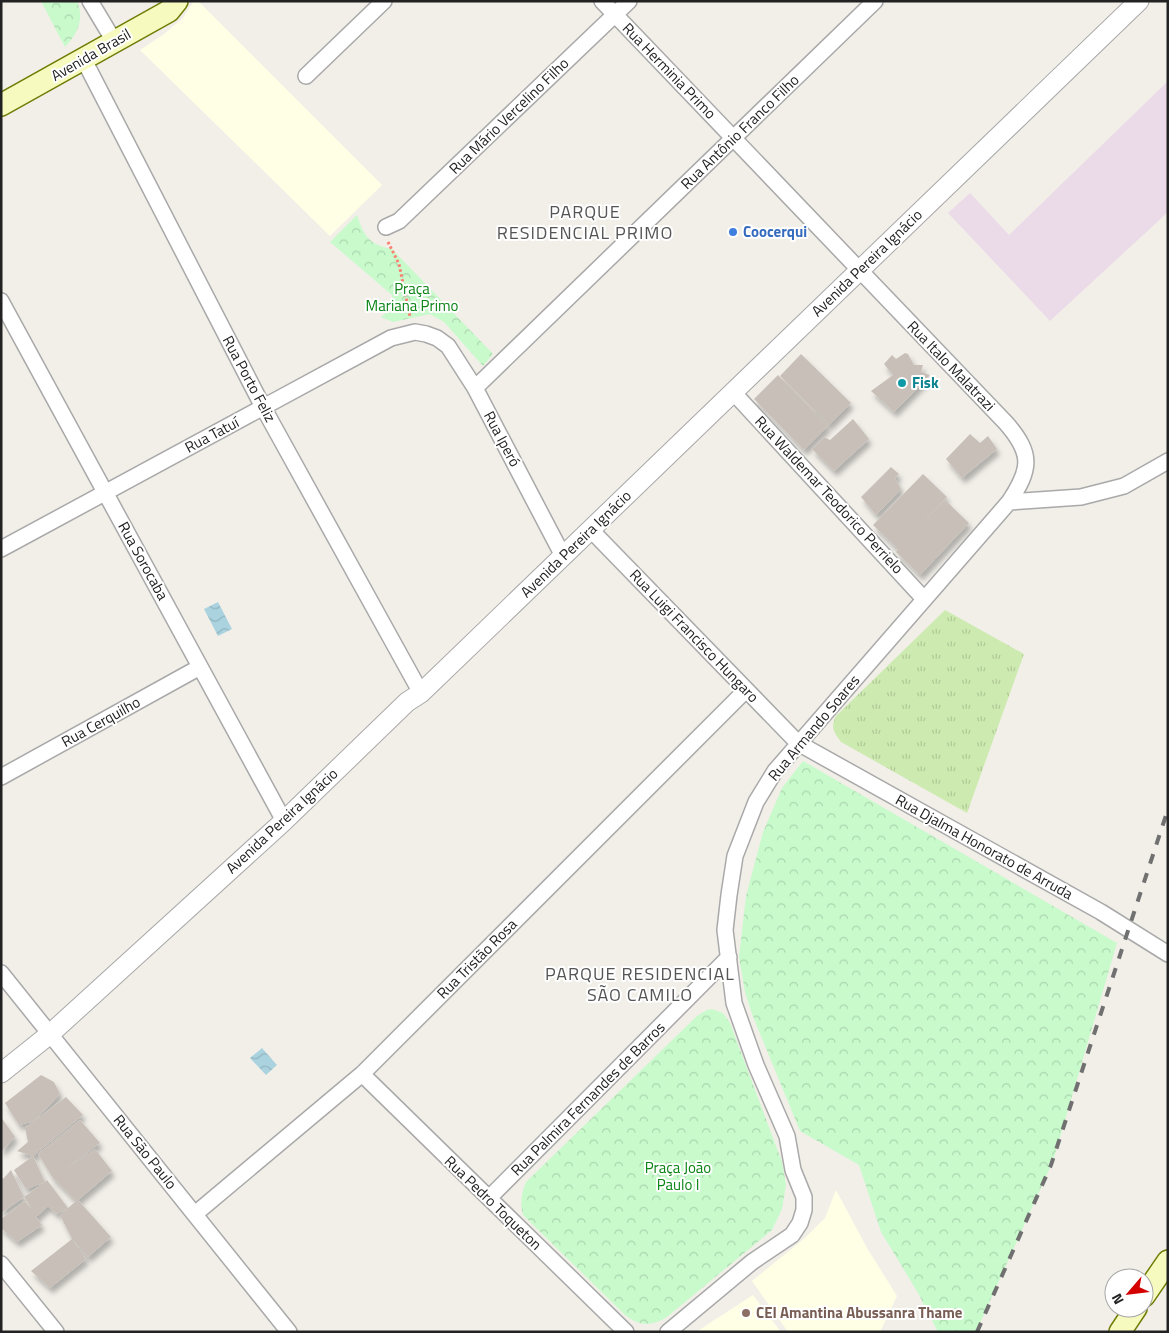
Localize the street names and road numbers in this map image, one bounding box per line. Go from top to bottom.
street label: Rua Herminia Primo [617,17,722,124]
street label: Avenida Brasil [46,22,135,87]
street label: Rua Mário Vercelino Filho [443,52,574,179]
street label: Rua Antônio Franco Filho [675,69,804,195]
street label: Avenida Pereira Ignácio [806,203,927,322]
street label: Rua Italo Malatrazi [902,315,1001,416]
street label: Rua Porto Feliz [217,331,282,426]
street label: Rua Iperó [478,407,527,471]
street label: Rua Tatuí [181,410,245,458]
street label: Rua Waldemar Teodorico Perrielo [750,410,909,579]
street label: Avenida Pereira Ignácio [515,484,636,603]
street label: Rua Sorocaba [112,517,175,605]
street label: Rua Luigi Francisco Hungaro [624,564,764,708]
street label: Rua Armando Soares [762,670,865,786]
street label: Rua Cerquilho [57,690,145,753]
street label: Avenida Pereira Ignácio [220,762,343,879]
street label: Rua Djalma Honorato de Arruda [891,788,1078,905]
street label: Rua Tristão Rosa [431,913,522,1004]
street label: Rua Palmira Fernandes de Barros [505,1016,670,1181]
street label: Rua São Paulo [108,1109,183,1194]
street label: Rua Pedro Toqueton [439,1150,547,1255]

